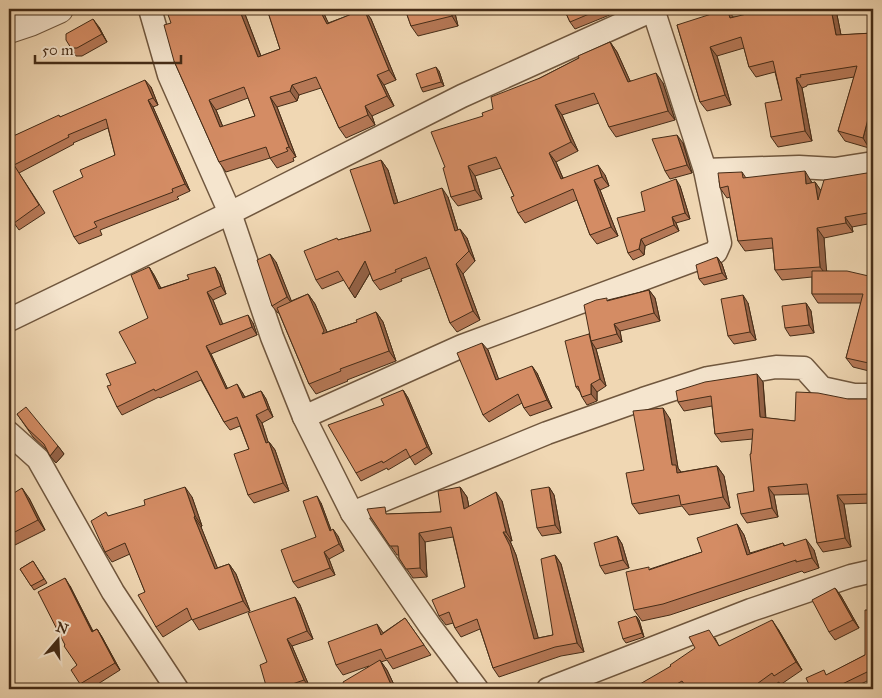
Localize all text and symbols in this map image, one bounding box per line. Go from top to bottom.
scale bar [35,32,181,64]
text: 50 m [42,41,74,59]
north arrow [32,616,82,666]
text: N [54,618,71,638]

